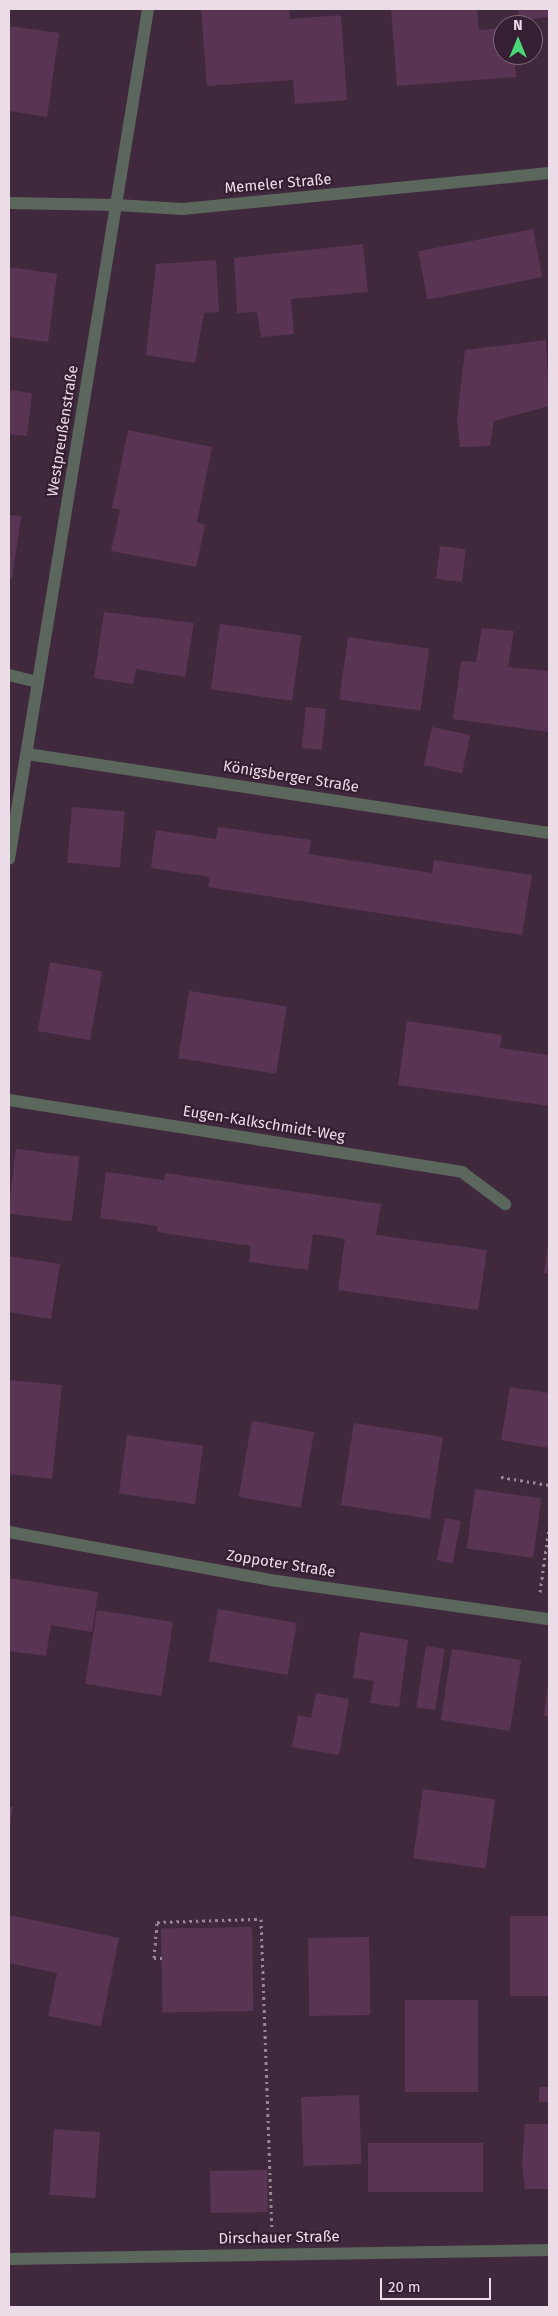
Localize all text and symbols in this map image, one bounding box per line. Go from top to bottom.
north arrow [493,15,543,65]
text: N [513,17,523,34]
street label: Memeler Straße [224,170,332,198]
street label: Westpreußenstraße [44,364,82,498]
street label: Königsberger Straße [222,757,360,797]
street label: Eugen-Kalkschmidt-Weg [182,1102,346,1146]
street label: Zoppoter Straße [225,1547,337,1581]
street label: Dirschauer Straße [218,2228,340,2248]
scale bar [383,2268,494,2300]
text: 20 m [388,2278,421,2296]

